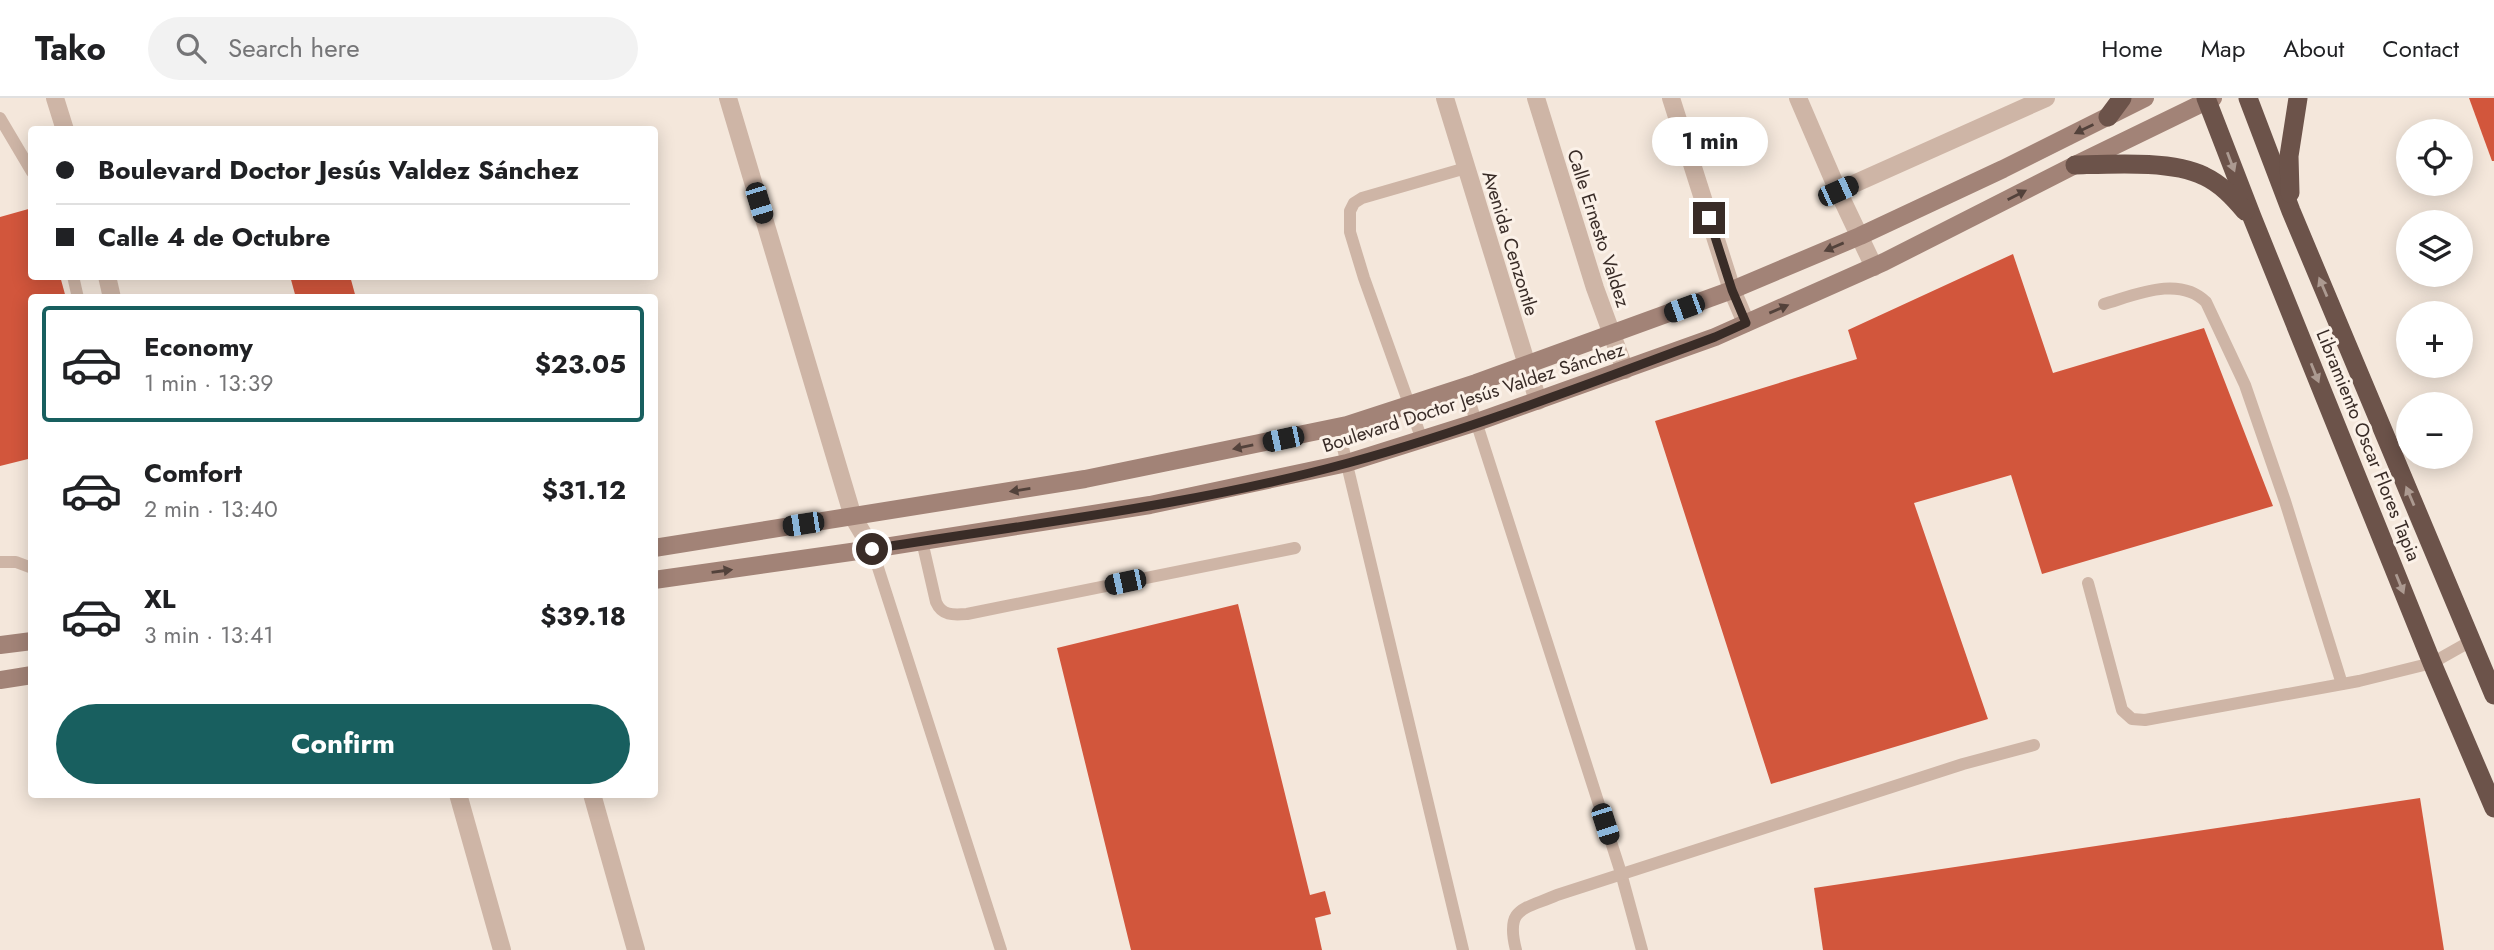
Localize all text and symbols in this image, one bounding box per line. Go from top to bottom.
search box [148,17,638,80]
text: Tako [35,25,106,72]
icon: search [172,29,210,67]
text: Search here [228,29,360,67]
text: Home [2101,31,2163,66]
text: Map [2201,31,2245,66]
text: About [2283,31,2344,66]
text: Contact [2382,31,2459,66]
callout: 1 min [1651,116,1767,166]
map controls [2396,119,2473,469]
button: locate [2396,119,2473,196]
one-way arrow [2074,123,2094,134]
text: 1 min [1681,124,1739,158]
street label: Calle Ernesto Valdez [1560,146,1637,311]
text: Boulevard Doctor Jesús Valdez Sánchez [98,151,579,189]
one-way arrow [2225,151,2236,172]
street label: Avenida Cenzontle [1476,167,1545,319]
car [1815,173,1862,209]
car [743,180,776,226]
one-way arrow [2007,189,2027,200]
route end [1693,202,1725,234]
button: layers [2396,210,2473,287]
text: Calle 4 de Octubre [98,218,330,256]
one-way arrow [1824,241,1844,253]
one-way arrow [2317,276,2328,297]
car [1661,291,1708,325]
button: + [2396,301,2473,378]
one-way arrow [1769,303,1790,314]
street label: Libramiento Oscar Flores Tapia [2310,325,2427,565]
text: Economy [144,328,253,366]
icon: car [60,333,123,396]
street label: Boulevard Doctor Jesús Valdez Sánchez [1319,336,1628,459]
text: $23.05 [535,345,626,383]
one-way arrow [2309,363,2321,383]
text: 1 min · 13:39 [144,366,274,400]
button: − [2396,392,2473,469]
car [1261,424,1306,454]
one-way arrow [1232,442,1254,453]
text: Comfort [144,454,242,492]
icon: car [60,459,123,522]
text: $31.12 [542,471,626,509]
one-way arrow [1008,485,1030,496]
one-way arrow [2405,486,2416,507]
text: 2 min · 13:40 [144,492,278,526]
car [781,510,826,538]
route start [856,533,888,565]
one-way arrow [711,565,733,576]
car [1103,567,1148,597]
one-way arrow [2395,574,2406,595]
text: XL [144,580,176,618]
icon: car [60,585,123,648]
text: $39.18 [540,597,626,635]
text: 3 min · 13:41 [144,618,274,652]
button: Confirm [56,704,630,784]
car [1589,801,1622,847]

